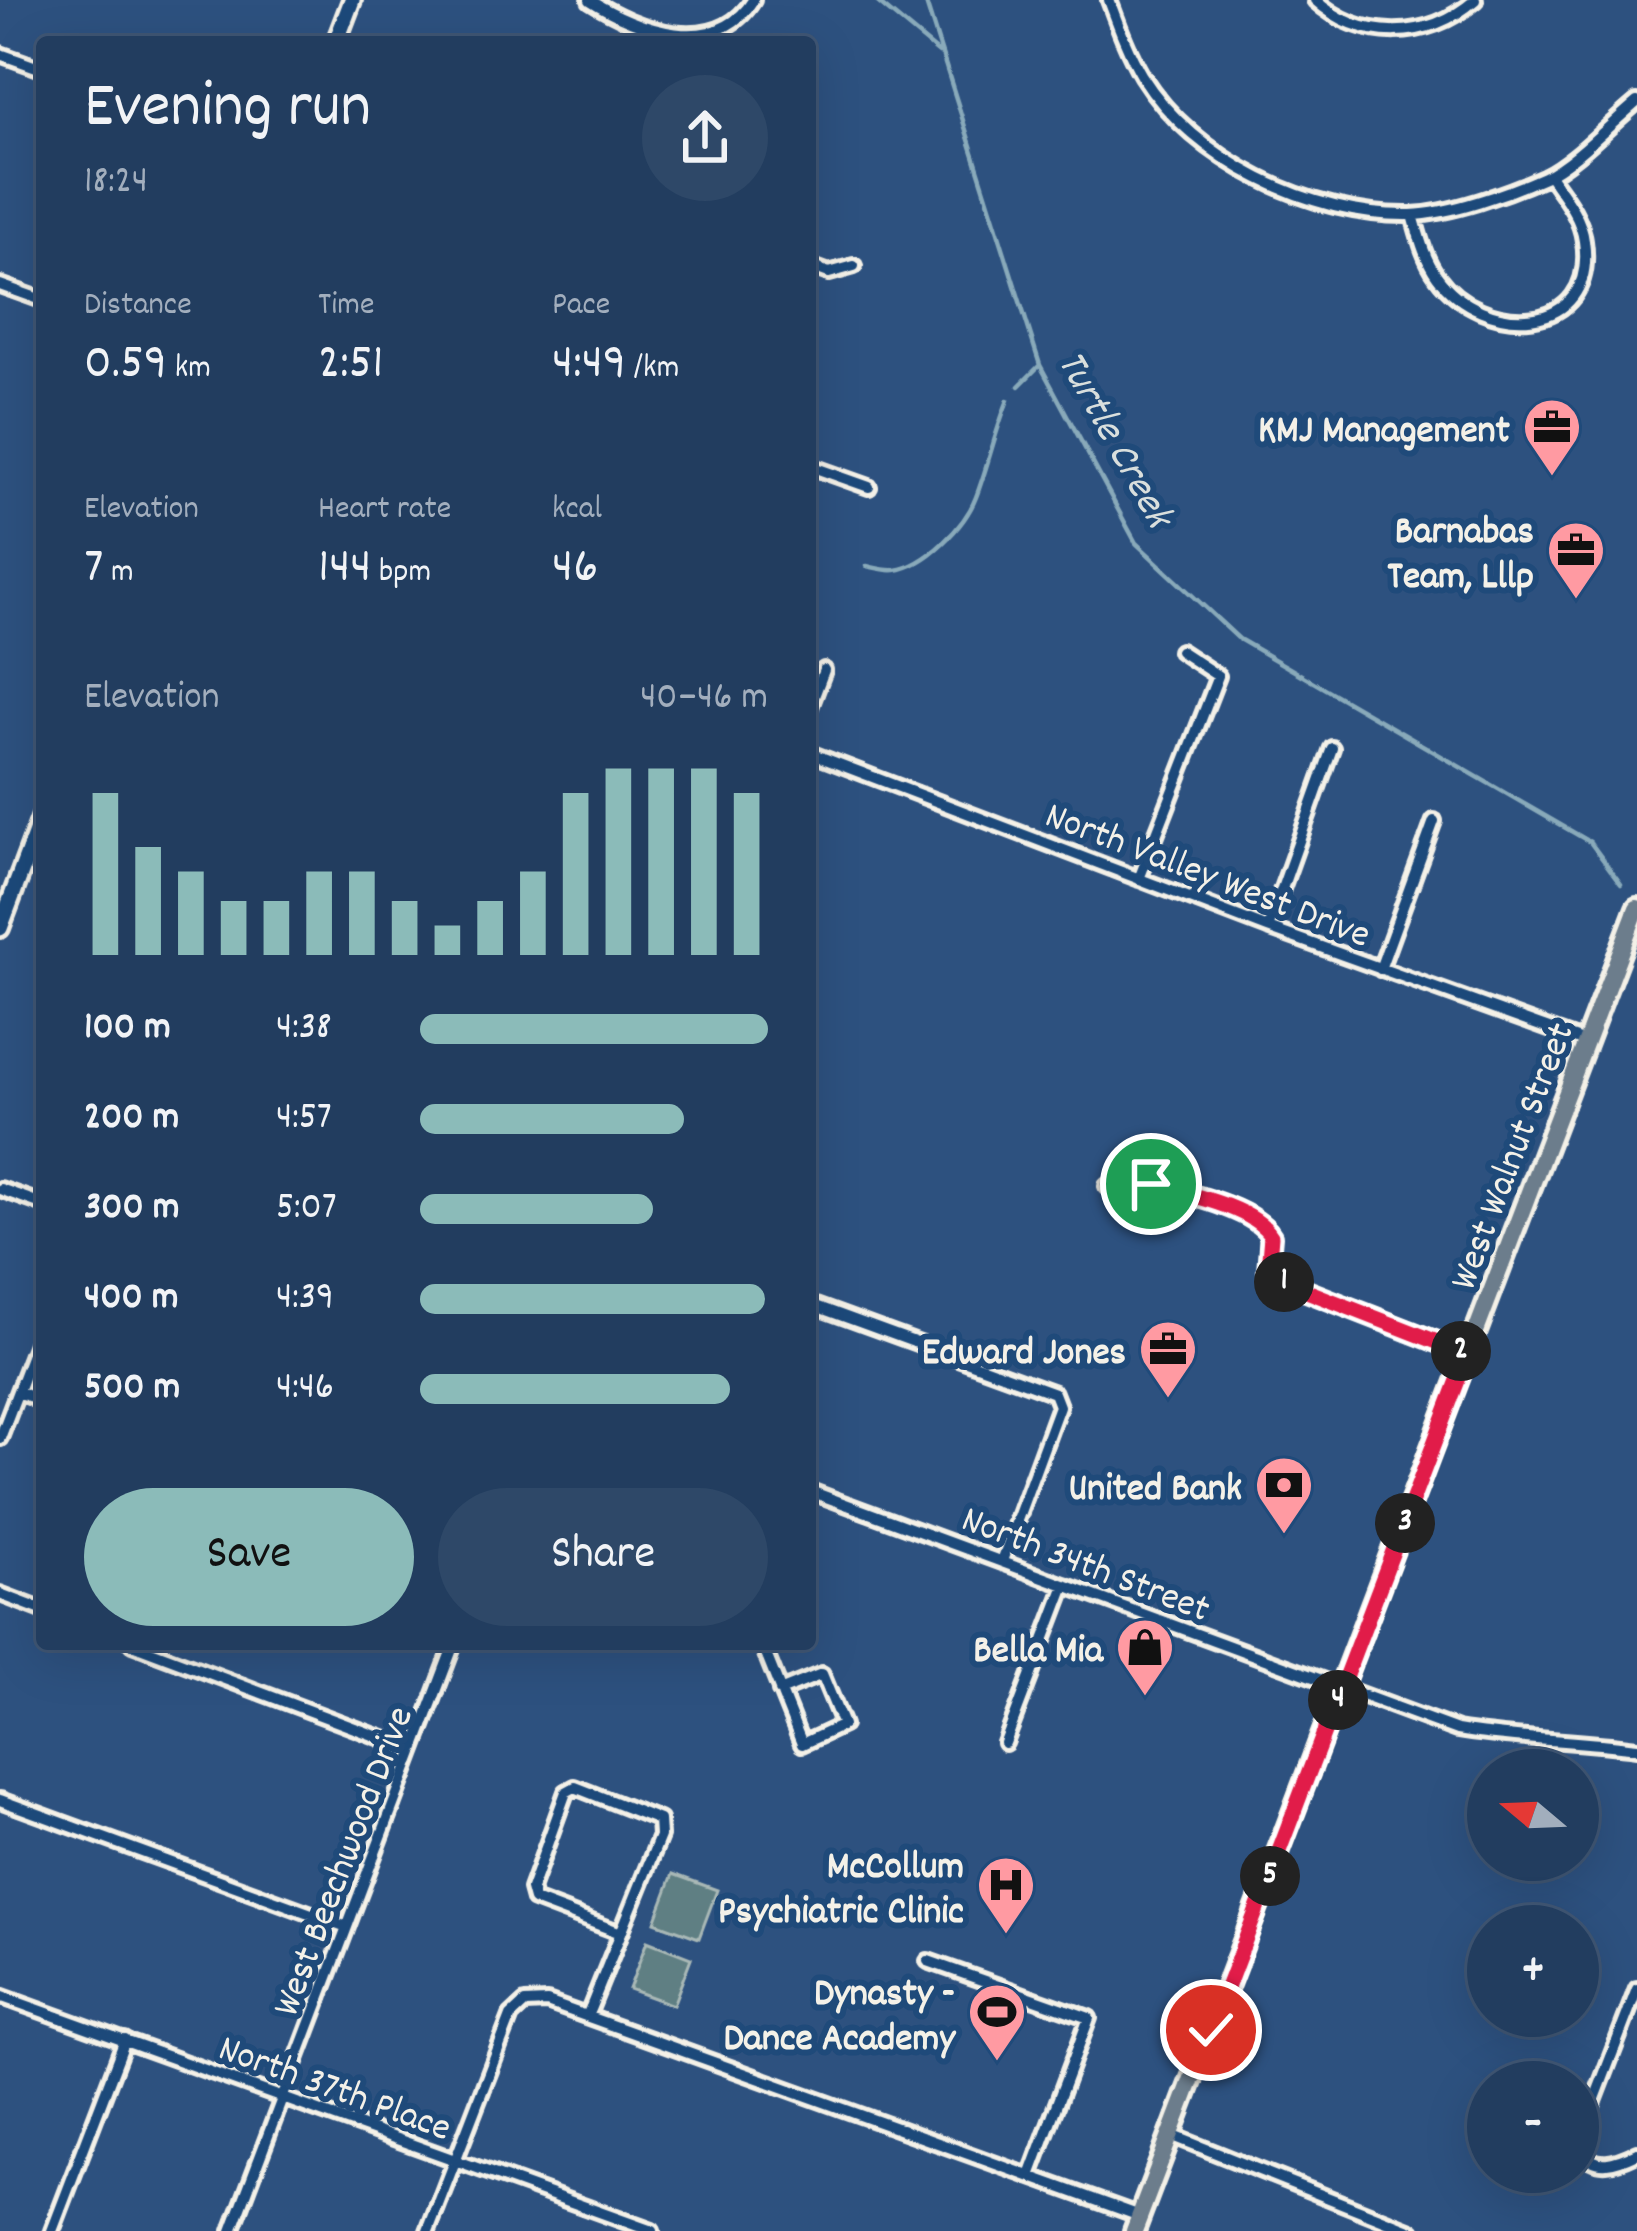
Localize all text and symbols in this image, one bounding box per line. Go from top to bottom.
text: Evening run [84,64,371,158]
button: share [642,75,768,201]
text: 18:24 [84,156,148,211]
text: Distance [84,283,192,330]
text: Time [318,283,374,330]
text: Pace [552,283,610,330]
text: 0.59 [84,330,167,402]
text: 2:51 [318,330,384,402]
text: 4:49 [552,330,626,402]
water label: Turtle Creek [1038,341,1187,543]
text: km [167,346,211,393]
text: /km [626,346,679,393]
office icon: KMJ Management [1521,396,1583,478]
place label: KMJ Management [1258,406,1511,461]
text: Elevation [84,487,199,534]
text: Heart rate [318,487,451,534]
text: kcal [552,487,602,534]
place label: Barnabas Team, Lllp [1387,507,1534,607]
office icon: Barnabas Team, Lllp [1545,519,1607,601]
text: 7 [84,534,104,606]
text: 144 [318,534,372,606]
text: 46 [552,534,598,606]
text: m [104,550,134,597]
text: bpm [372,550,431,597]
text: Elevation [84,672,220,727]
text: 40–46 m [640,672,768,727]
street label: North Valley West Drive [1036,791,1377,965]
text: 100 m [84,1002,171,1057]
text: 4:38 [276,1002,332,1057]
street label: West Walnut Street [1439,1016,1591,1299]
text: 200 m [84,1092,179,1147]
text: 4:57 [276,1092,332,1147]
pin [1100,1133,1202,1235]
icon: arrive [1118,1151,1184,1217]
text: 300 m [84,1182,180,1237]
text: 5:07 [276,1182,337,1237]
pin: 1 [1254,1252,1314,1312]
text: 1 [1280,1258,1288,1305]
text: 400 m [84,1272,178,1327]
text: 4:39 [276,1272,334,1327]
office icon: Edward Jones [1137,1318,1199,1400]
pin: 2 [1431,1321,1491,1381]
text: 2 [1454,1327,1468,1374]
place label: Edward Jones [922,1328,1126,1383]
text: 500 m [84,1362,180,1417]
text: 4:46 [276,1362,334,1417]
bank icon: United Bank [1253,1454,1315,1536]
place label: United Bank [1068,1464,1242,1519]
button: Save [84,1488,414,1626]
button: Share [438,1488,768,1626]
pin: 3 [1375,1493,1435,1553]
street label: North 34th Street [953,1494,1217,1640]
text: 3 [1398,1499,1412,1546]
shop icon: Bella Mia [1114,1616,1176,1698]
place label: Bella Mia [973,1626,1105,1681]
pin: 4 [1308,1670,1368,1730]
text: 4 [1331,1676,1345,1723]
street label: West Beechwood Drive [262,1699,430,2025]
north arrow [1467,1749,1599,1881]
map controls [1467,1749,1599,2193]
place label: McCollum Psychiatric Clinic [718,1842,964,1942]
pin: 5 [1240,1846,1300,1906]
text: 5 [1262,1852,1278,1899]
hospital icon: McCollum Psychiatric Clinic [975,1854,1037,1936]
button: + [1467,1905,1599,2037]
place label: Dynasty - Dance Academy [723,1969,956,2069]
pin [1160,1979,1262,2081]
sports icon: Dynasty - Dance Academy [966,1981,1028,2063]
icon: check [1178,1997,1244,2063]
street label: North 37th Place [210,2024,458,2159]
button: − [1467,2061,1599,2193]

